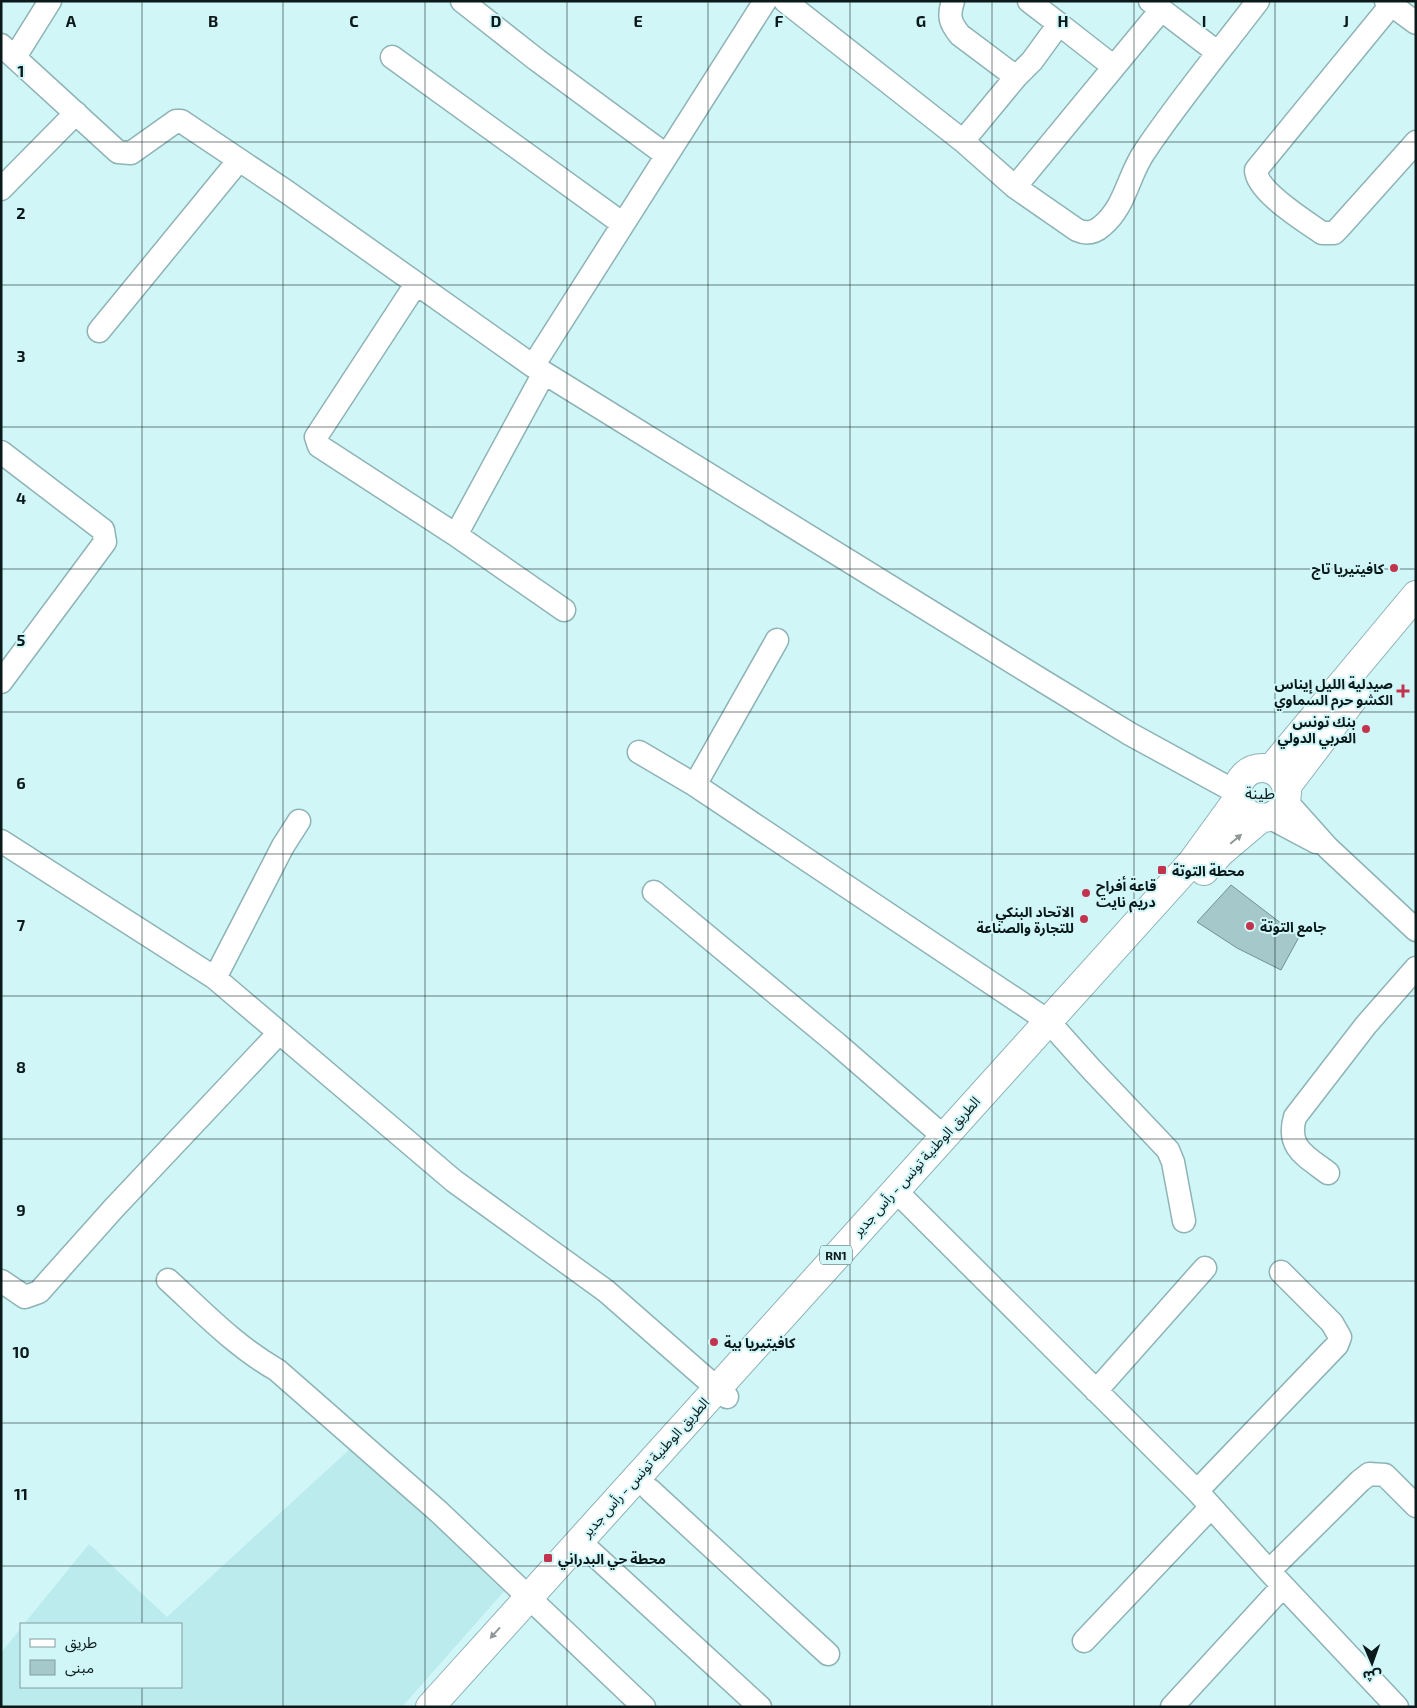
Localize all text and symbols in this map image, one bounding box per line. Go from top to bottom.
text: A [66,11,77,30]
text: B [208,11,218,30]
text: C [349,11,359,30]
text: D [491,11,502,30]
text: E [633,11,643,30]
text: F [775,11,784,30]
text: G [916,11,926,30]
text: H [1057,11,1069,30]
text: I [1202,11,1206,30]
text: J [1343,11,1349,30]
text: 1 [18,61,24,80]
text: 2 [16,203,26,222]
text: 3 [16,346,26,365]
text: 4 [16,488,26,507]
place label: كافيتيريا تاج [1311,560,1385,580]
marker: كافيتيريا تاج [1388,562,1400,574]
text: 5 [17,630,26,649]
place label: صيدلية الليل إيناس الكشو حرم السماوي [1274,675,1393,711]
marker: صيدلية الليل إيناس الكشو حرم السماوي [1397,685,1409,697]
place label: بنك تونس العربي الدولي [1277,713,1356,749]
marker: بنك تونس العربي الدولي [1360,723,1372,735]
text: 6 [16,773,26,792]
district label: طينة [1245,783,1275,802]
one-way arrow [1230,834,1243,845]
place label: محطة التوتة [1172,862,1245,879]
marker: محطة التوتة [1156,864,1168,876]
place label: قاعة أفراح دريم نايت [1096,876,1156,913]
marker: قاعة أفراح دريم نايت [1080,887,1092,899]
place label: الاتحاد البنكي للتجارة والصناعة [976,903,1074,937]
marker: الاتحاد البنكي للتجارة والصناعة [1078,913,1090,925]
text: 7 [17,915,26,934]
place label: جامع التوتة [1260,918,1326,937]
marker: جامع التوتة [1244,920,1256,932]
text: 8 [16,1057,26,1076]
street label: الطريق الوطنية تونس - رأس جدير [848,1093,985,1241]
text: 9 [16,1200,26,1219]
road number: RN1 [820,1246,852,1264]
place label: كافيتيريا بية [724,1334,796,1352]
marker: كافيتيريا بية [708,1336,720,1348]
text: 10 [12,1342,30,1361]
street label: الطريق الوطنية تونس - رأس جدير [577,1394,714,1542]
text: 11 [14,1484,28,1503]
place label: محطة حي البدراني [558,1550,666,1570]
marker: محطة حي البدراني [542,1552,554,1564]
legend [20,1623,182,1688]
one-way arrow [489,1626,501,1638]
text: طريق [65,1633,97,1653]
north arrow [1347,1638,1397,1688]
text: مبنى [65,1658,94,1677]
text: ش [1363,1668,1382,1685]

